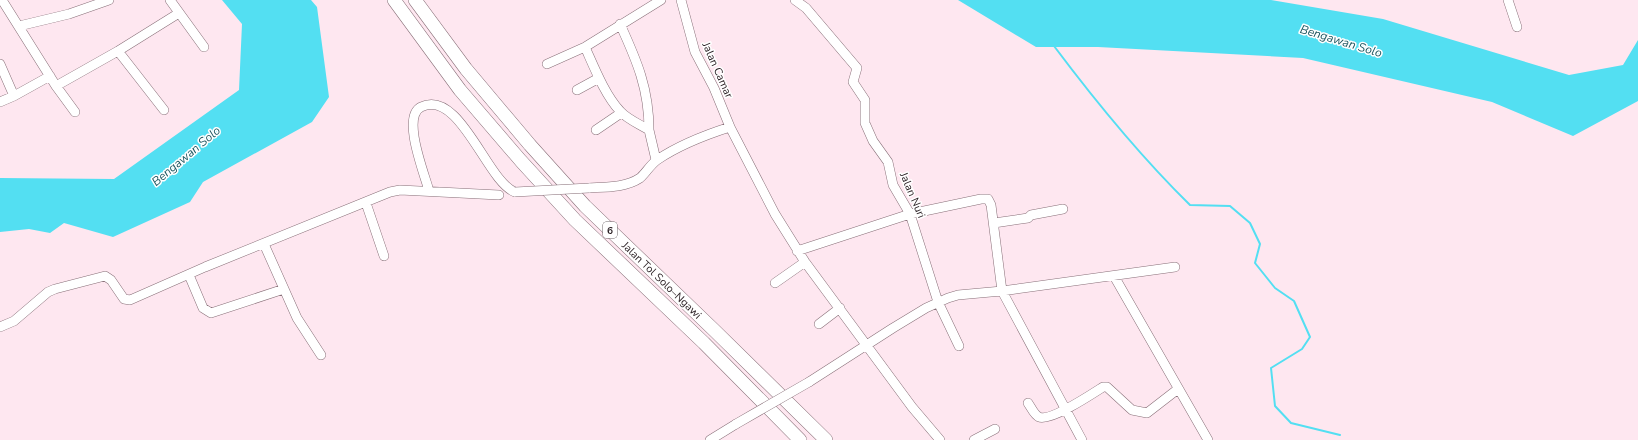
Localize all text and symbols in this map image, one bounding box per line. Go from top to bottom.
water label: Bengawan Solo [1298,21,1384,61]
street label: Jalan Camar [698,39,737,101]
water label: Bengawan Solo [148,122,224,189]
street label: Jalan Nuri [896,169,929,220]
road number: 6 [603,222,617,238]
street label: Jalan Tol Solo–Ngawi [618,238,705,322]

